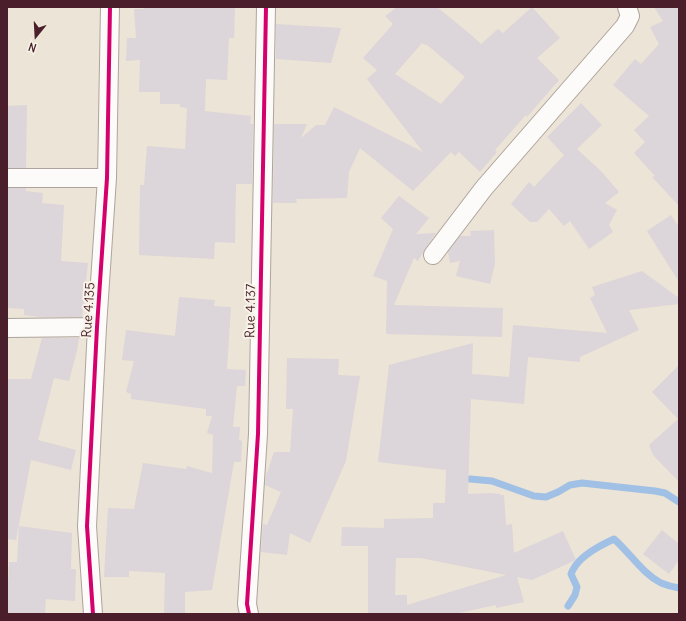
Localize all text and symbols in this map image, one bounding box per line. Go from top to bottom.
north arrow [16,16,56,56]
text: N [27,40,38,55]
street label: Rue 4.135 [79,282,99,338]
street label: Rue 4.137 [243,284,259,338]

